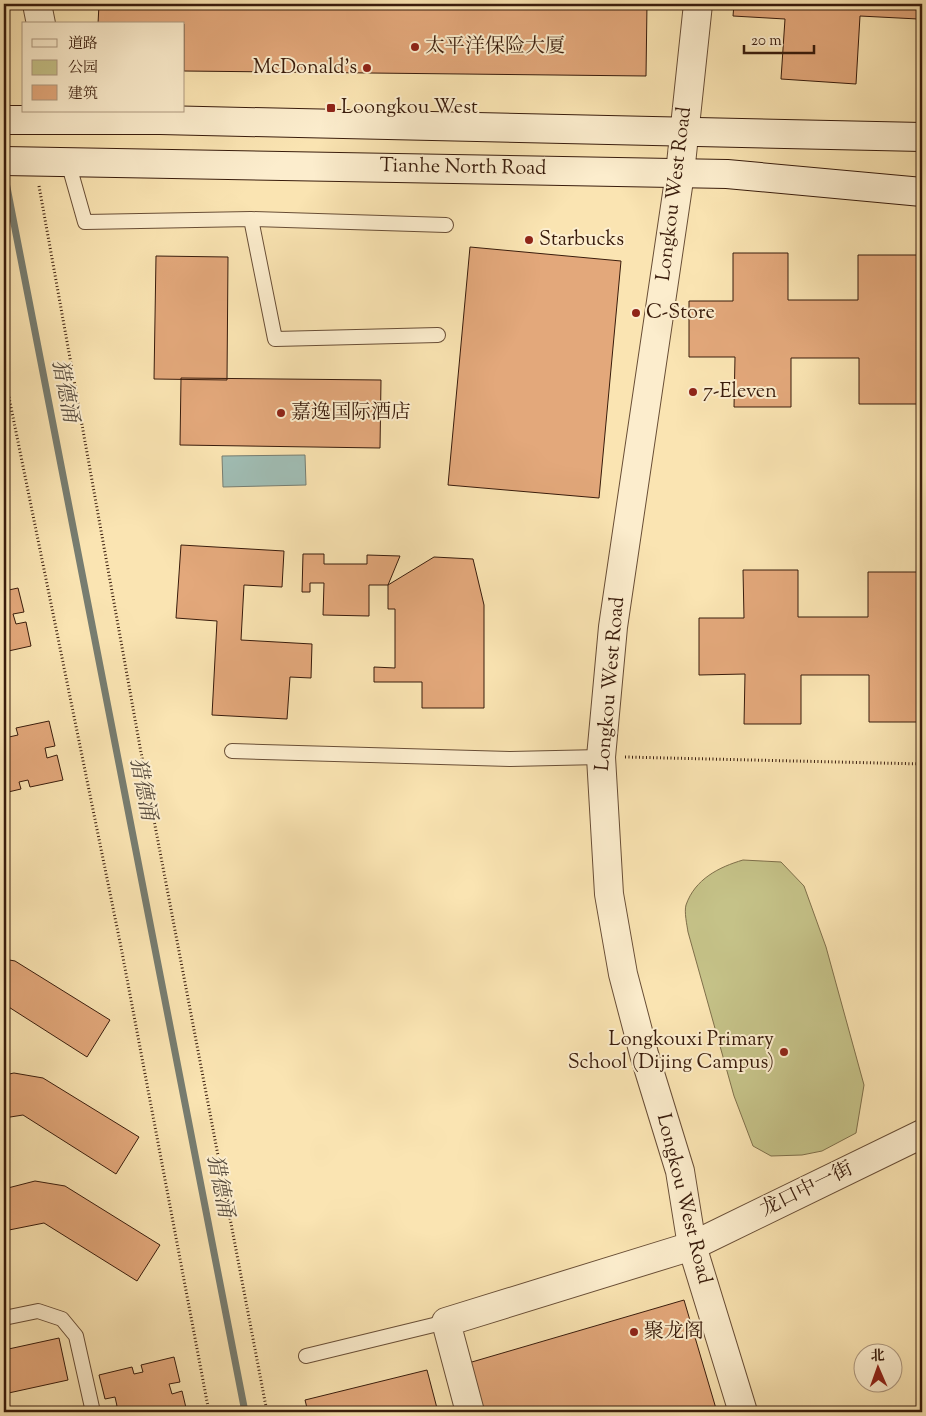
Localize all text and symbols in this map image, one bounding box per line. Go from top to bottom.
legend [22,22,185,112]
scale bar [744,22,814,54]
text: 20 m [751,31,782,52]
place label: 太平洋保险大厦 [425,33,565,62]
text: 道路 [68,34,98,55]
marker: 太平洋保险大厦 [409,41,421,53]
place label: McDonald's [253,54,357,83]
text: 公园 [68,58,98,79]
marker: McDonald's [361,62,373,74]
text: 建筑 [68,84,98,105]
place label: Loongkou West [341,94,478,123]
marker: Loongkou West [325,102,337,114]
street label: Longkou West Road [650,105,700,283]
street label: Tianhe North Road [379,152,547,184]
place label: Starbucks [539,226,624,255]
marker: Starbucks [523,234,535,246]
place label: C-Store [646,299,715,328]
marker: C-Store [630,307,642,319]
water label: 猎德涌 [43,357,85,427]
place label: 7-Eleven [703,378,777,407]
marker: 7-Eleven [687,386,699,398]
place label: 嘉逸国际酒店 [291,399,411,428]
marker: 嘉逸国际酒店 [275,407,287,419]
street label: Longkou West Road [589,596,633,772]
water label: 猎德涌 [121,755,163,825]
place label: Longkouxi Primary School (Dijing Campus) [568,1026,774,1078]
marker: Longkouxi Primary School (Dijing Campus) [778,1046,790,1058]
street label: Longkou West Road [648,1111,718,1287]
water label: 猎德涌 [198,1152,240,1222]
street label: 龙口中一街 [756,1155,858,1225]
place label: 聚龙阁 [644,1318,704,1347]
marker: 聚龙阁 [628,1326,640,1338]
north arrow [854,1344,904,1394]
text: 北 [870,1347,885,1367]

